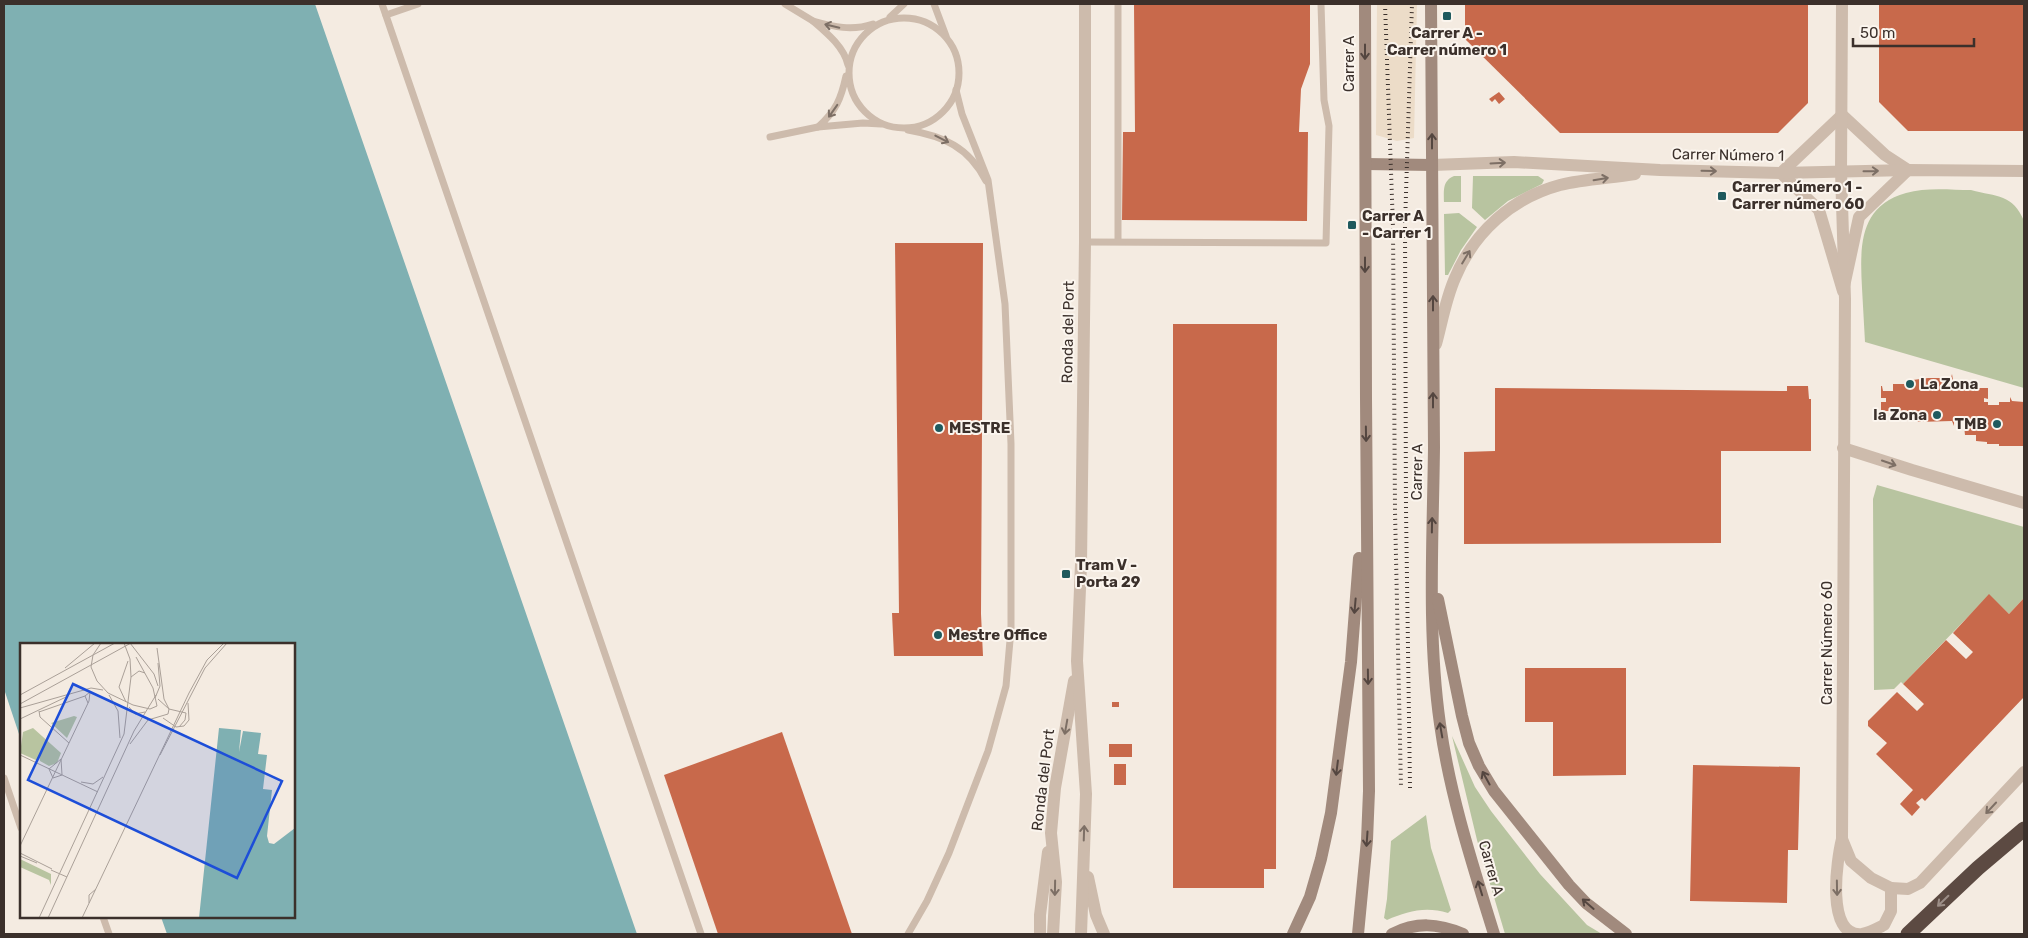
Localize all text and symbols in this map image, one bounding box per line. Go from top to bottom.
marker: Carrer A - Carrer número 1 [1441,10,1453,22]
scale bar [1853,15,1974,47]
one-way arrow [824,21,840,30]
place label: Carrer A - Carrer número 1 [1387,24,1507,59]
text: 50 m [1860,24,1895,42]
street label: Carrer A [1340,36,1358,92]
one-way arrow [1360,44,1370,60]
one-way arrow [828,104,838,118]
one-way arrow [1427,133,1437,150]
one-way arrow [935,134,950,144]
street label: Carrer Número 1 [1672,145,1784,165]
one-way arrow [1490,158,1506,167]
one-way arrow [1700,166,1716,176]
one-way arrow [1863,166,1879,175]
one-way arrow [1592,174,1608,184]
place label: Carrer número 1 - Carrer número 60 [1732,178,1865,213]
marker: Carrer número 1 - Carrer número 60 [1716,190,1728,202]
place label: Carrer A - Carrer 1 [1362,207,1431,242]
marker: Carrer A - Carrer 1 [1346,219,1358,231]
one-way arrow [1461,250,1471,264]
one-way arrow [1360,256,1370,273]
street label: Ronda del Port [1058,280,1078,383]
one-way arrow [1428,296,1438,312]
place label: La Zona [1920,375,1978,393]
marker: La Zona [1904,378,1916,390]
one-way arrow [1428,392,1438,408]
place label: la Zona [1873,406,1927,424]
marker: la Zona [1931,409,1943,421]
place label: TMB [1955,415,1987,433]
marker: TMB [1991,418,2003,430]
place label: MESTRE [949,419,1010,437]
marker: MESTRE [933,422,945,434]
one-way arrow [1361,426,1371,442]
street label: Carrer A [1408,444,1426,500]
one-way arrow [1881,459,1897,468]
one-way arrow [1427,518,1437,534]
place label: Tram V - Porta 29 [1076,556,1141,591]
marker: Tram V - Porta 29 [1060,568,1072,580]
street label: Carrer Número 60 [1818,581,1836,705]
one-way arrow [1351,598,1360,614]
place label: Mestre Office [948,626,1048,644]
marker: Mestre Office [932,629,944,641]
inset map [20,643,295,918]
one-way arrow [1363,668,1373,684]
one-way arrow [1060,718,1070,734]
one-way arrow [1436,722,1446,738]
street label: Ronda del Port [1028,728,1058,832]
one-way arrow [1332,759,1342,775]
one-way arrow [1481,770,1491,785]
one-way arrow [1985,801,1997,814]
one-way arrow [1080,825,1089,841]
one-way arrow [1362,831,1372,847]
street label: Carrer A [1475,838,1507,898]
one-way arrow [1832,879,1842,895]
one-way arrow [1051,880,1060,896]
one-way arrow [1474,880,1484,896]
one-way arrow [1937,895,1949,907]
one-way arrow [1582,898,1595,910]

